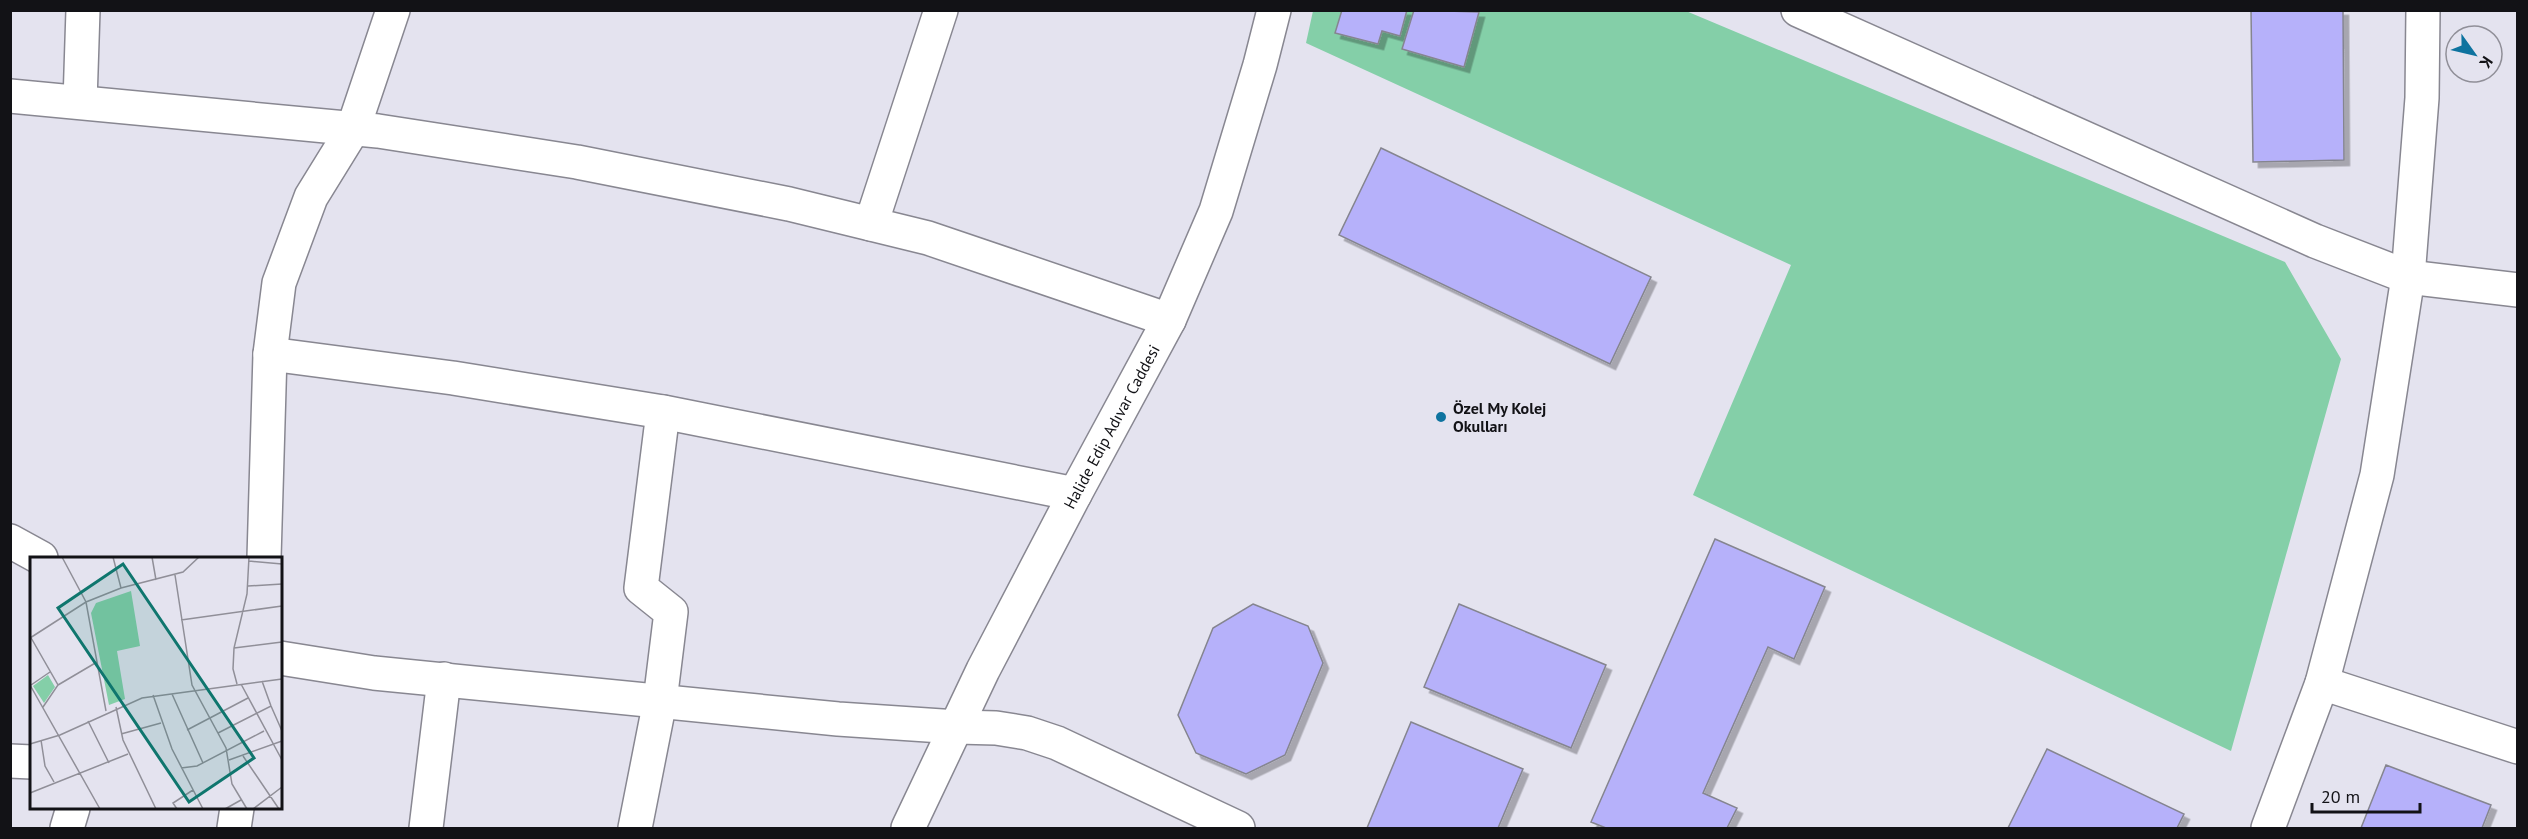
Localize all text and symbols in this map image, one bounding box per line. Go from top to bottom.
north arrow [2444,24,2504,84]
text: K [2475,53,2498,72]
street label: Halide Edip Adıvar Caddesi [1059,341,1164,512]
place label: Özel My Kolej Okulları [1453,398,1546,436]
marker: Özel My Kolej Okulları [1434,410,1448,424]
inset map [30,557,282,809]
scale bar [2312,776,2420,814]
text: 20 m [2321,785,2360,808]

